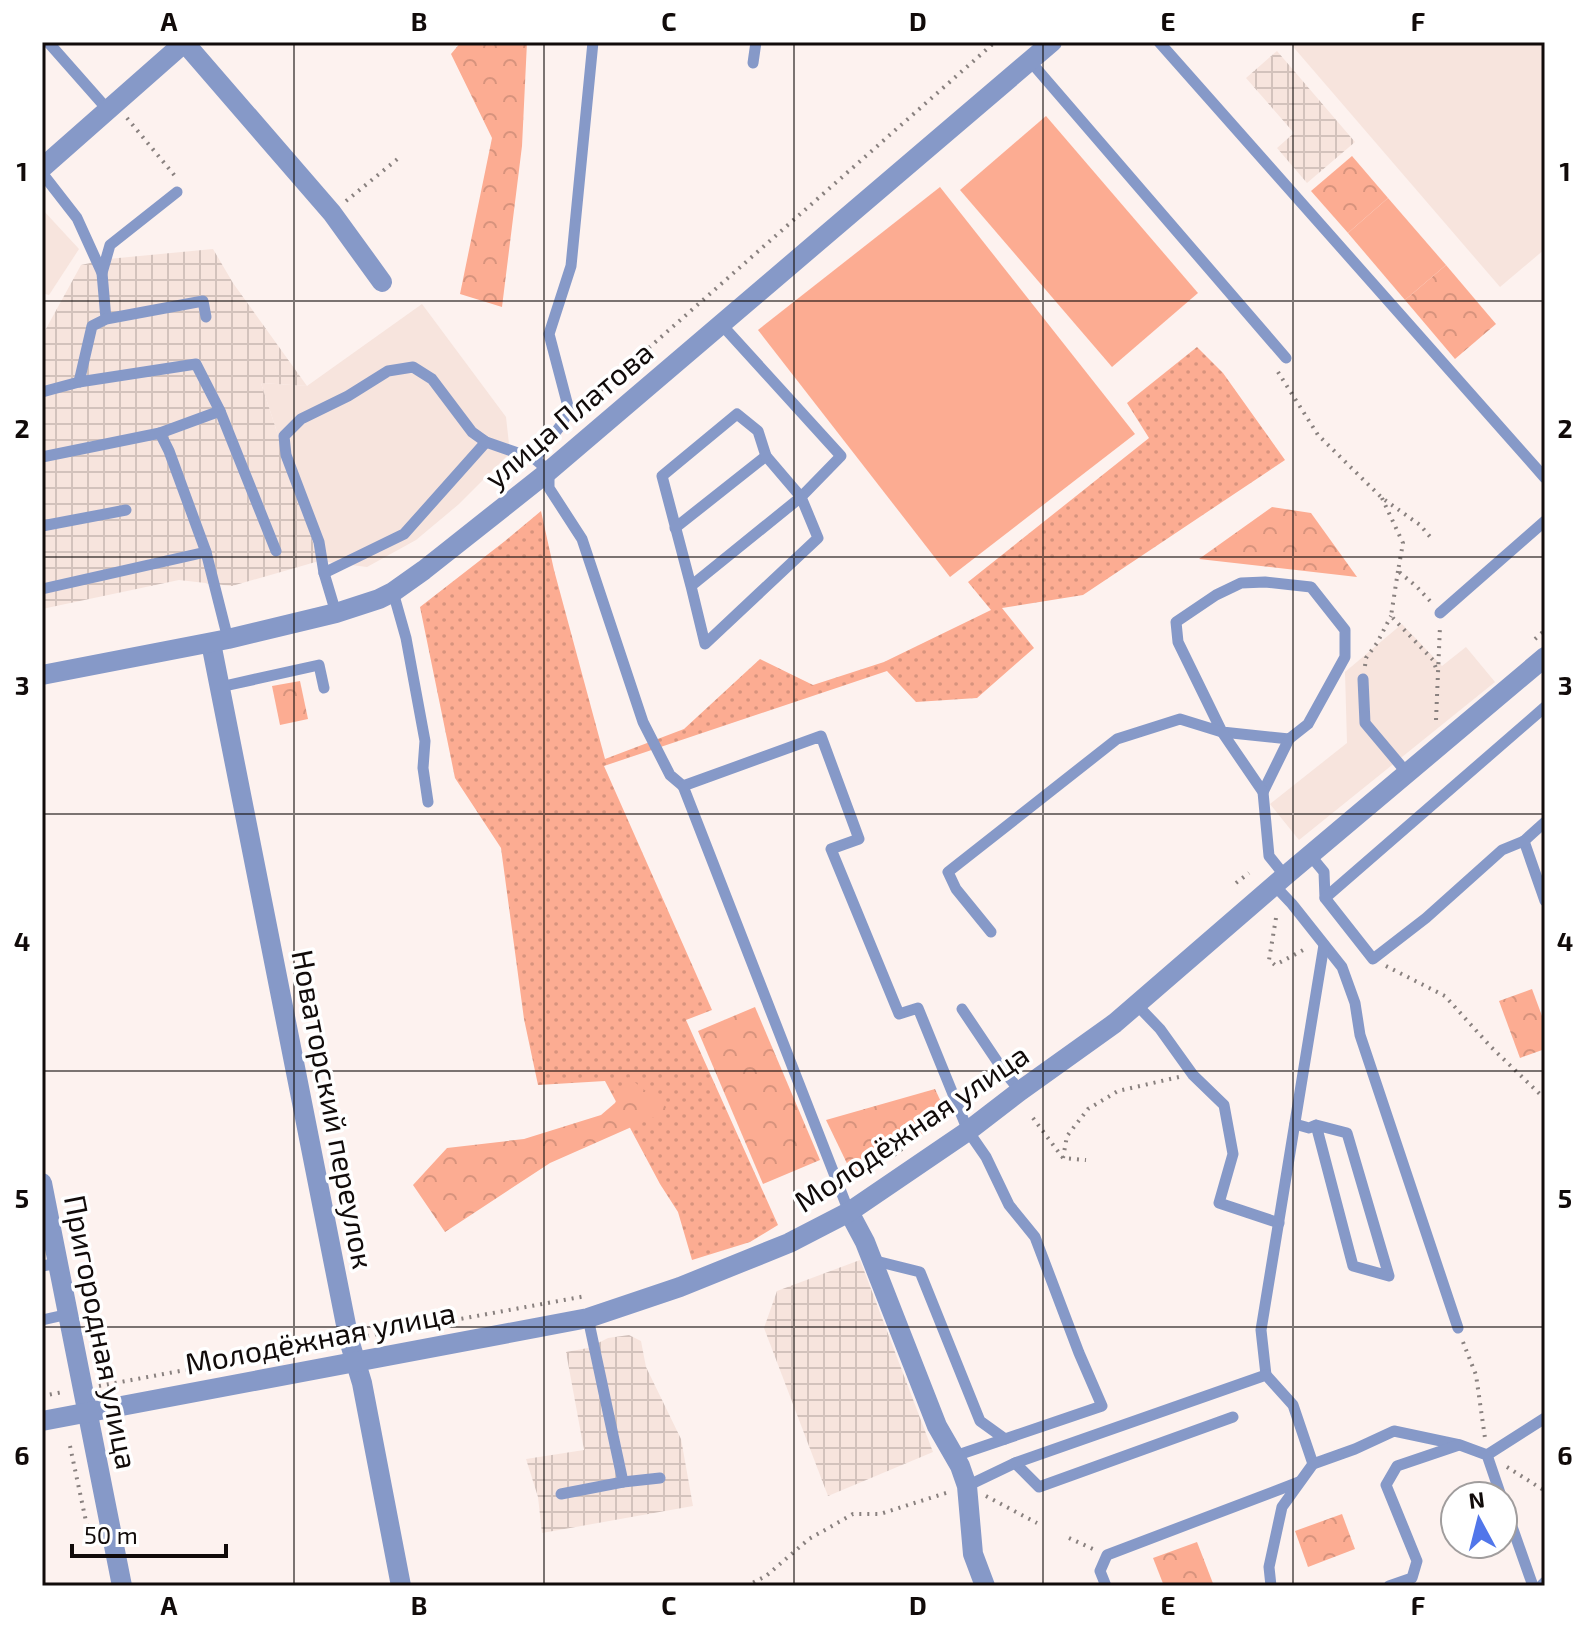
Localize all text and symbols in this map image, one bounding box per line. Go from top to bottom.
text: A [161,5,178,36]
text: B [411,5,427,36]
text: C [661,5,677,36]
text: D [909,5,927,36]
text: E [1160,5,1176,36]
text: F [1411,5,1425,36]
text: 1 [16,155,28,186]
text: 1 [1559,155,1571,186]
street label: улица Платова [476,333,660,496]
text: 2 [14,412,30,443]
text: 2 [1557,412,1573,443]
text: 3 [15,669,29,700]
text: 3 [1558,669,1572,700]
text: 4 [14,925,30,956]
text: 4 [1557,925,1573,956]
street label: Новаторский переулок [284,946,383,1272]
street label: Молодёжная улица [787,1035,1036,1220]
text: 5 [15,1182,29,1213]
text: 5 [1558,1182,1572,1213]
street label: Пригородная улица [57,1192,146,1472]
street label: Молодёжная улица [182,1293,458,1382]
text: 6 [14,1439,30,1470]
text: 6 [1557,1439,1573,1470]
north arrow [1439,1480,1519,1560]
text: N [1467,1485,1486,1513]
scale bar [72,1508,226,1558]
text: 50 m [84,1520,138,1549]
text: A [161,1589,178,1620]
text: B [411,1589,427,1620]
text: C [661,1589,677,1620]
text: D [909,1589,927,1620]
text: E [1160,1589,1176,1620]
text: F [1411,1589,1425,1620]

